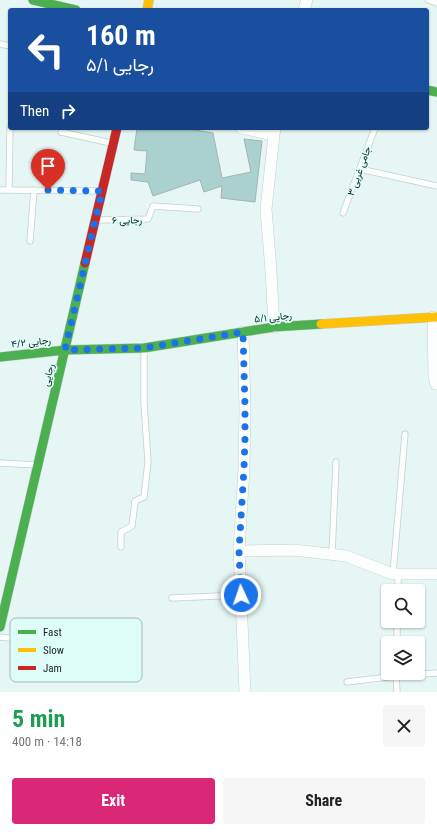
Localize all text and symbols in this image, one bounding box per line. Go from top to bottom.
text: 160 m [86,19,156,52]
icon: left [20,24,72,76]
text: رجایی ۵/۱ [86,54,154,75]
icon: right [57,100,79,122]
text: Then [20,102,49,120]
street label: جامی غربی ۳ [345,145,374,198]
pin [31,149,65,190]
icon: arrive [37,155,59,177]
street label: رجایی ۶ [112,214,142,227]
street label: رجایی ۵/۱ [254,310,292,325]
street label: رجایی ۴/۲ [11,334,52,351]
street label: رجایی [40,363,57,388]
position arrow [220,574,262,616]
map controls [381,584,425,680]
button: search [381,584,425,628]
legend [10,618,142,682]
text: Fast [43,626,62,639]
button: layers [381,636,425,680]
text: Slow [43,644,64,657]
text: Jam [43,662,62,675]
text: 5 min [12,705,65,733]
button: close [383,705,425,747]
text: 400 m · 14:18 [12,734,82,749]
button: Exit [12,778,215,824]
button: Share [223,778,425,824]

